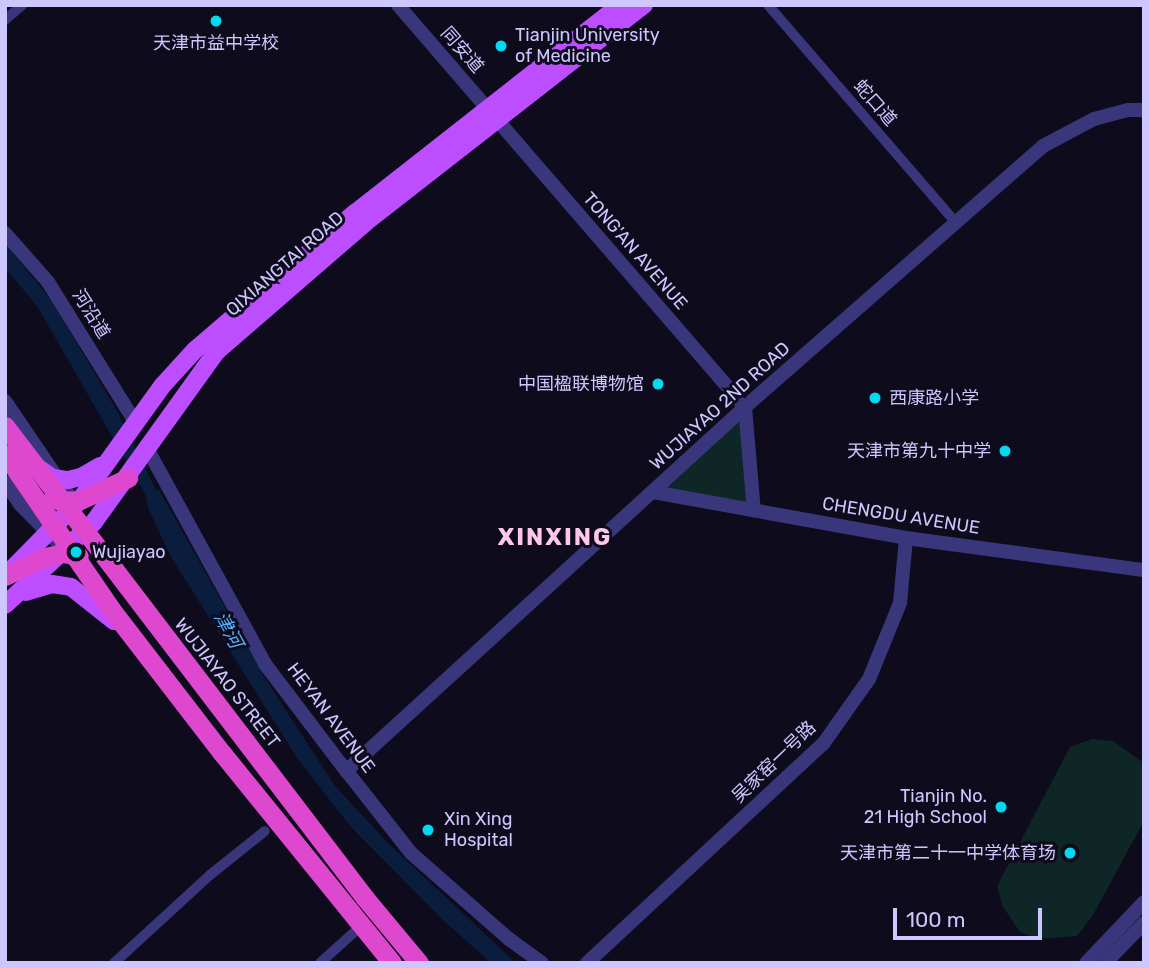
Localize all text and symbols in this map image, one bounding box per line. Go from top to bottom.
marker: 天津市益中学校 [208,13,224,29]
street label: 同安道 [436,23,488,77]
place label: Tianjin University of Medicine [515,25,660,68]
place label: 天津市益中学校 [153,32,279,54]
marker: Tianjin University of Medicine [493,38,509,54]
street label: 蛇口道 [849,76,901,130]
street label: TONG'AN AVENUE [578,188,692,314]
street label: QIXIANGTAI ROAD [222,207,348,321]
street label: 河沿道 [68,285,114,343]
street label: WUJIAYAO 2ND ROAD [646,337,794,475]
place label: 中国楹联博物馆 [518,373,644,395]
marker: 中国楹联博物馆 [650,376,666,392]
place label: 西康路小学 [889,387,979,409]
marker: 西康路小学 [867,390,883,406]
place label: 天津市第九十中学 [847,440,991,462]
marker: 天津市第九十中学 [997,443,1013,459]
street label: CHENGDU AVENUE [820,493,982,539]
district label: XINXING [499,524,611,552]
place label: Wujiayao [92,541,166,563]
marker: Wujiayao [66,542,86,562]
water label: 津河 [209,608,247,652]
street label: WUJIAYAO STREET [170,614,284,752]
street label: HEYAN AVENUE [282,658,380,778]
street label: 吴家窑一号路 [728,717,820,807]
place label: Tianjin No. 21 High School [864,786,987,828]
marker: Tianjin No. 21 High School [993,799,1009,815]
place label: Xin Xing Hospital [444,809,513,852]
marker: Xin Xing Hospital [418,820,438,840]
place label: 天津市第二十一中学体育场 [840,842,1056,864]
marker: 天津市第二十一中学体育场 [1062,845,1078,861]
scale bar [897,894,1046,938]
text: 100 m [906,907,965,932]

